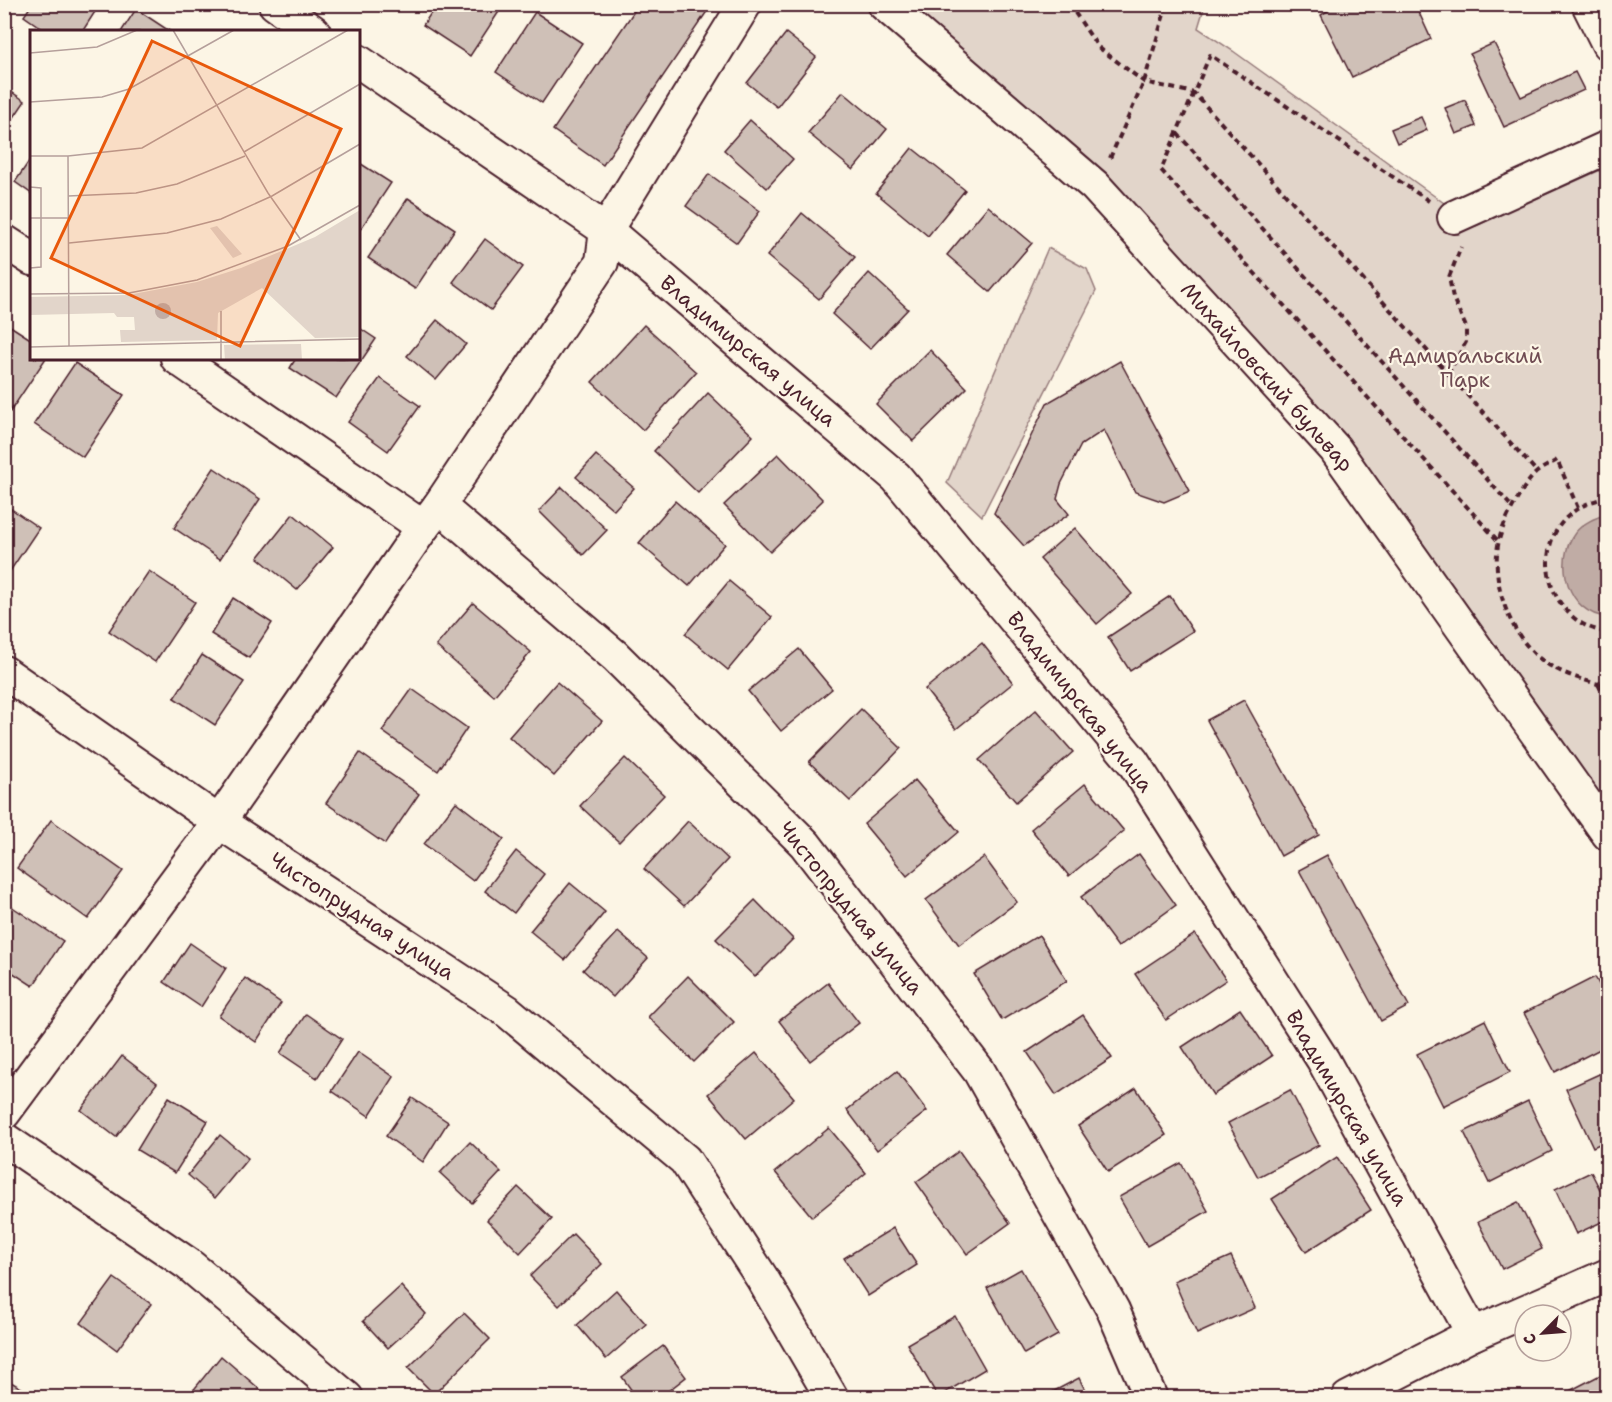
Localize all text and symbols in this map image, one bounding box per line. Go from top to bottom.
inset map [30,30,360,360]
street label: Владимирская улица [654,269,842,433]
street label: Михайловский бульвар [1174,276,1360,478]
park label: Адмиральский Парк [1388,342,1542,394]
street label: Владимирская улица [1001,606,1159,798]
street label: Чистопрудная улица [772,816,930,1000]
street label: Чистопрудная улица [264,846,460,986]
street label: Владимирская улица [1279,1005,1415,1211]
north arrow [1513,1303,1573,1363]
text: С [1518,1330,1541,1348]

